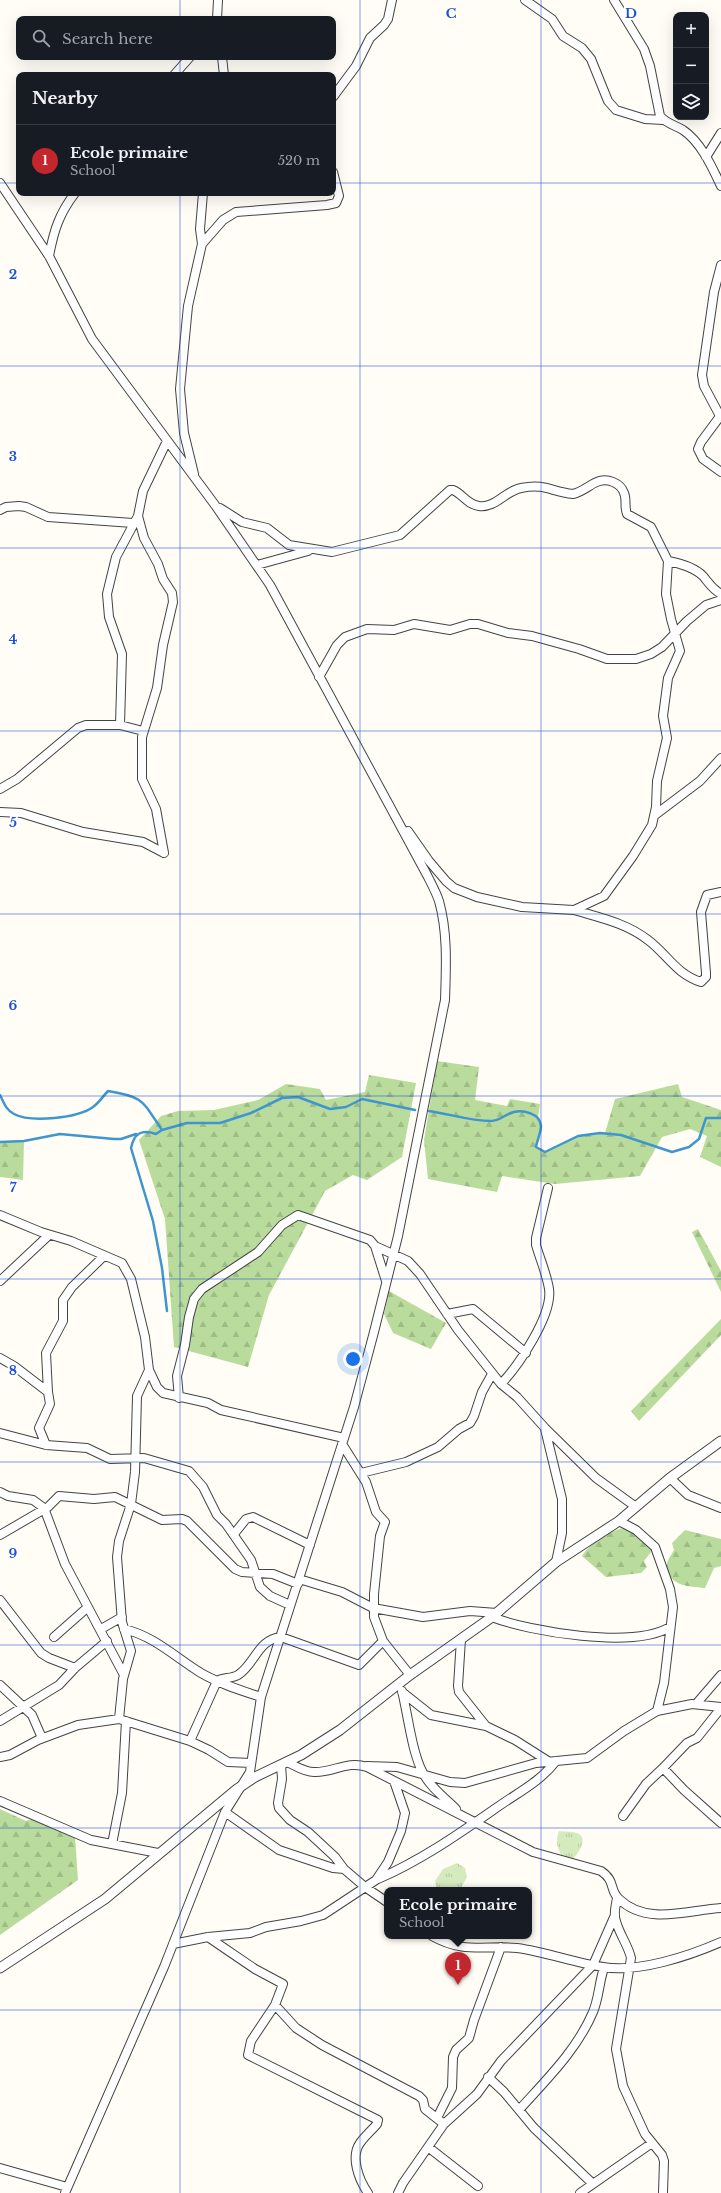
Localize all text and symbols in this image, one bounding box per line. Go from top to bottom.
text: C [446,5,457,22]
text: D [625,5,637,22]
map controls [673,12,709,120]
button: + [673,12,709,48]
search box [16,16,336,60]
icon: search [30,27,52,49]
text: Search here [62,29,153,48]
button: − [673,48,709,84]
button: layers [673,84,709,120]
text: Nearby [32,88,98,109]
text: Ecole primaire [70,143,188,162]
text: 1 [42,152,48,169]
text: 520 m [278,152,320,169]
text: School [70,162,116,179]
text: 2 [9,266,17,283]
text: 3 [9,448,17,465]
text: 4 [9,631,18,648]
text: 5 [9,814,17,831]
text: 6 [9,997,18,1014]
text: 7 [10,1179,17,1196]
your location [343,1349,363,1369]
text: 8 [9,1362,17,1379]
text: 9 [9,1545,18,1562]
popup [384,1887,532,1939]
text: Ecole primaire [399,1895,517,1914]
text: School [399,1914,445,1931]
pin: 1 [445,1952,471,1985]

